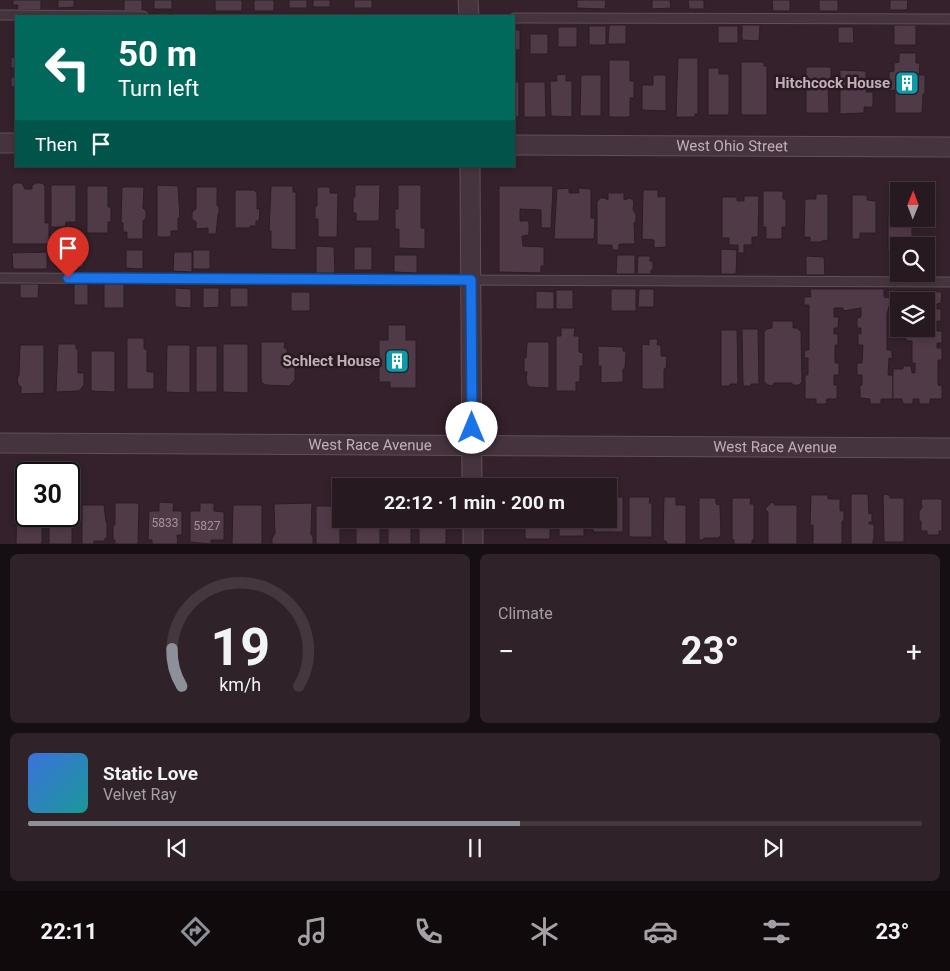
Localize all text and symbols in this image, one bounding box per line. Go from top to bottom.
text: 50 m [118,34,197,75]
icon: left [35,35,100,100]
building icon: Hitchcock House [894,70,920,96]
place label: Hitchcock House [775,74,890,92]
text: Turn left [118,76,199,101]
icon: arrive [87,130,115,158]
text: Then [35,133,77,156]
street label: West Ohio Street [676,137,788,155]
north arrow [890,182,935,228]
map controls [890,182,935,337]
pin [47,227,89,278]
icon: arrive [54,234,82,262]
button: search [890,237,935,282]
button: layers [890,292,935,337]
building icon: Schlect House [384,348,410,374]
place label: Schlect House [283,352,380,370]
position arrow [445,401,497,453]
street label: West Race Avenue [308,436,432,454]
street label: West Race Avenue [713,438,837,456]
speed limit sign: 30 [15,462,80,527]
text: 22:12 · 1 min · 200 m [384,491,565,514]
house number: 5833 [152,516,178,530]
house number: 5827 [194,519,221,533]
text: Climate [498,604,553,623]
text: 19 [210,617,270,678]
text: 23° [681,629,739,673]
text: − [498,635,514,668]
text: + [906,635,922,668]
text: km/h [219,674,261,695]
text: Static Love [103,762,198,785]
text: Velvet Ray [103,785,177,804]
icon: previous [163,834,191,862]
icon: pause [461,834,489,862]
icon: next [759,834,787,862]
icon: directions [178,914,213,949]
icon: music [295,914,330,949]
icon: phone [411,914,446,949]
icon: climate [527,914,562,949]
icon: car [643,914,678,949]
icon: filters [759,914,794,949]
text: 22:11 [41,919,97,944]
text: 23° [875,919,909,944]

